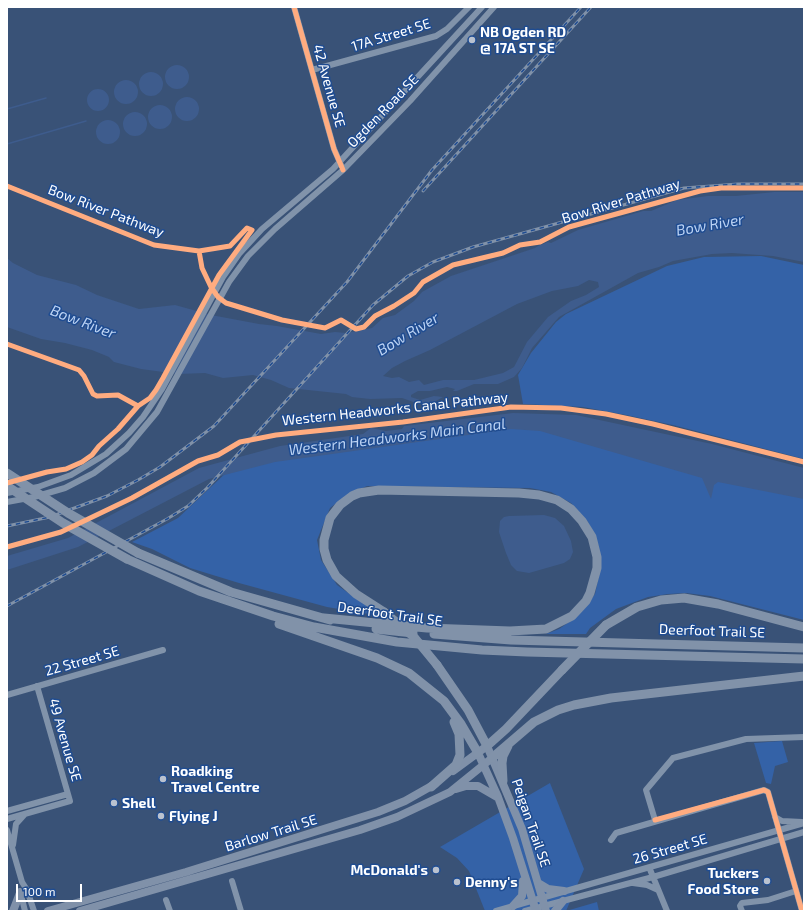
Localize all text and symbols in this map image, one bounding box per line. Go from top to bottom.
street label: 17A Street SE [349,15,433,55]
place label: NB Ogden RD @ 17A ST SE [480,24,566,56]
marker: NB Ogden RD @ 17A ST SE [467,35,477,45]
street label: 42 Avenue SE [309,43,349,129]
street label: Ogden Road SE [344,71,422,151]
street label: Bow River Pathway [560,175,682,227]
street label: Bow River Pathway [46,181,166,241]
water label: Bow River [675,210,745,240]
water label: Bow River [48,301,118,343]
water label: Bow River [374,309,442,359]
street label: Western Headworks Canal Pathway [281,389,509,429]
water label: Western Headworks Main Canal [287,415,507,459]
street label: Deerfoot Trail SE [336,598,444,630]
street label: Deerfoot Trail SE [659,621,765,641]
street label: 22 Street SE [43,642,121,680]
street label: 49 Avenue SE [45,697,85,783]
place label: Roadking Travel Centre [171,763,260,796]
marker: Roadking Travel Centre [158,774,168,784]
street label: Peigan Trail SE [508,777,554,869]
place label: Shell [122,795,156,811]
marker: Shell [109,798,119,808]
place label: Flying J [169,808,218,824]
marker: Flying J [156,811,166,821]
street label: Barlow Trail SE [223,811,319,855]
street label: 26 Street SE [631,830,709,868]
place label: McDonald's [350,862,428,878]
marker: McDonald's [431,865,441,875]
place label: Tuckers Food Store [688,865,759,898]
place label: Denny's [465,874,518,890]
scale bar [18,876,84,902]
marker: Tuckers Food Store [762,876,772,886]
marker: Denny's [452,877,462,887]
text: 100 m [23,884,55,898]

